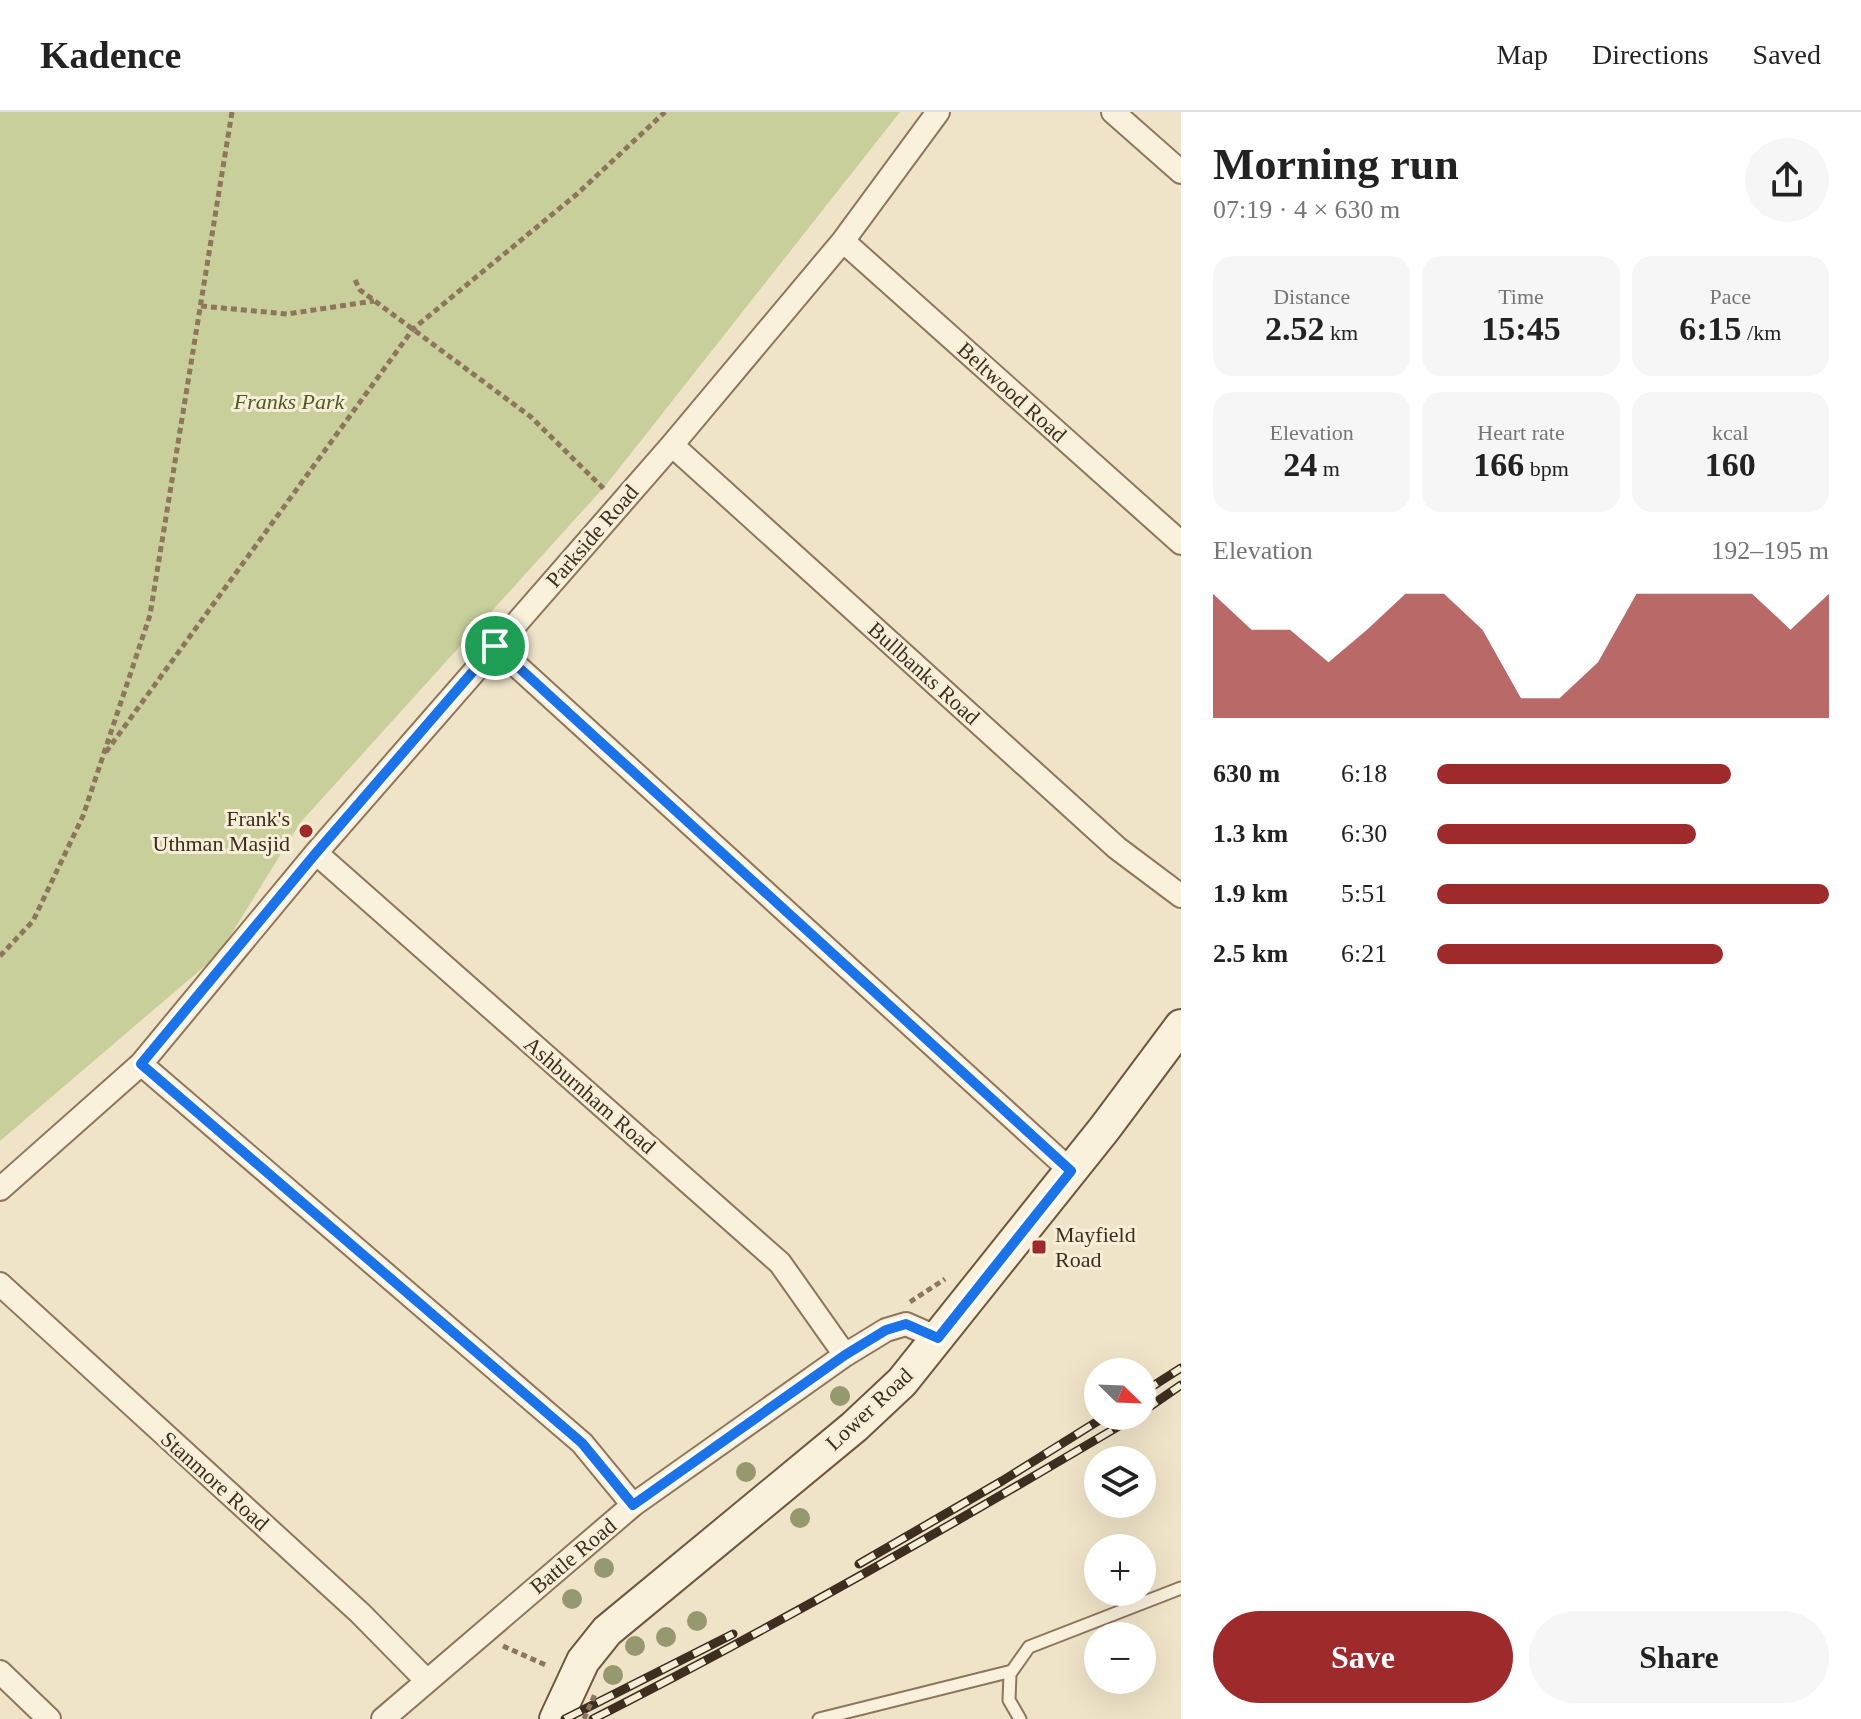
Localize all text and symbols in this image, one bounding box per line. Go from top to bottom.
text: Kadence [40,34,181,76]
text: Map [1497,39,1548,70]
text: Directions [1592,39,1709,70]
text: Saved [1753,39,1821,70]
button: share [1745,138,1829,222]
text: Morning run [1213,140,1459,189]
text: 07:19 · 4 × 630 m [1213,195,1400,224]
text: Distance [1273,284,1350,309]
text: Time [1498,284,1544,309]
text: Pace [1710,284,1751,309]
text: 2.52 [1265,310,1325,347]
text: 15:45 [1481,310,1561,347]
text: 6:15 [1679,310,1742,347]
text: km [1325,320,1358,345]
text: /km [1742,320,1781,345]
street label: Beltwood Road [953,337,1071,447]
park label: Franks Park [233,389,346,414]
text: Elevation [1270,420,1354,445]
text: Heart rate [1477,420,1565,445]
text: kcal [1712,420,1749,445]
text: 24 [1283,446,1317,483]
text: 166 [1473,446,1524,483]
text: 160 [1705,446,1756,483]
text: m [1317,456,1340,481]
text: bpm [1524,456,1569,481]
street label: Parkside Road [541,480,643,592]
text: Elevation [1213,536,1313,565]
text: 192–195 m [1711,536,1829,565]
pin [461,612,529,680]
street label: Bullbanks Road [863,616,985,730]
icon: arrive [473,624,517,668]
text: 630 m [1213,759,1280,788]
text: 6:18 [1341,759,1387,788]
place label: Frank's Uthman Masjid [153,806,290,856]
text: 1.3 km [1213,819,1288,848]
text: 6:30 [1341,819,1387,848]
marker: Frank's Uthman Masjid [297,822,315,840]
text: 1.9 km [1213,879,1288,908]
text: 5:51 [1341,879,1387,908]
text: 2.5 km [1213,939,1288,968]
text: 6:21 [1341,939,1387,968]
street label: Ashburnham Road [519,1031,661,1159]
place label: Mayfield Road [1055,1222,1136,1272]
marker: Mayfield Road [1030,1238,1048,1256]
north arrow [1084,1358,1156,1430]
map controls [1084,1358,1156,1694]
street label: Lower Road [820,1363,918,1455]
street label: Stanmore Road [156,1426,274,1536]
button: layers [1084,1446,1156,1518]
street label: Battle Road [525,1513,621,1599]
button: + [1084,1534,1156,1606]
button: Save [1213,1611,1513,1703]
button: Share [1529,1611,1829,1703]
button: − [1084,1622,1156,1694]

